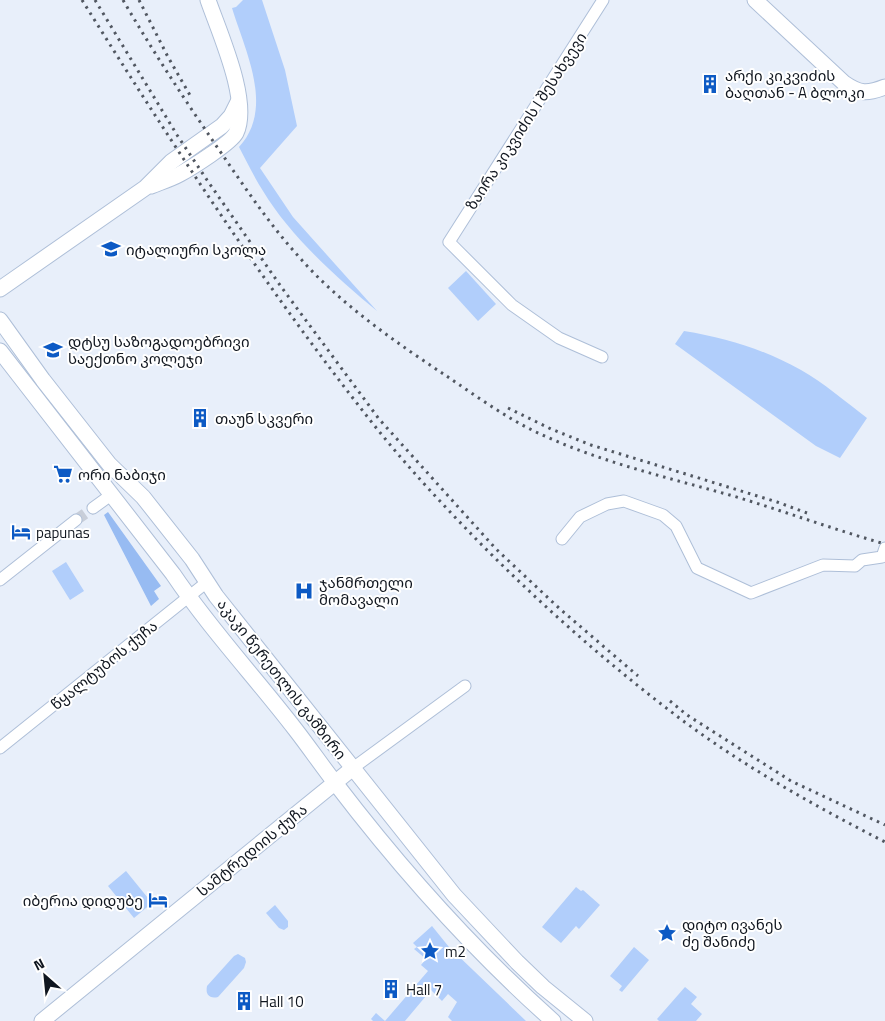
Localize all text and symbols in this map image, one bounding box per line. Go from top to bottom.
street label: ზაირა კიკვიძის I შესახვევი [460,28,592,214]
place label: არქი კიკვიძის ბაღთან - A ბლოკი [725,64,865,104]
building icon: არქი კიკვიძის ბაღთან - A ბლოკი [699,73,721,95]
school or university icon: იტალიური სკოლა [100,238,122,260]
place label: იტალიური სკოლა [126,238,266,261]
place label: დტსუ საზოგადოებრივი საექთნო კოლეჯი [68,330,250,370]
school or university icon: დტსუ საზოგადოებრივი საექთნო კოლეჯი [42,339,64,361]
building icon: თაუნ სკვერი [189,407,211,429]
place label: თაუნ სკვერი [215,407,313,430]
supermarket icon: ორი ნაბიჯი [52,463,74,485]
place label: ორი ნაბიჯი [78,463,166,486]
hotel icon: papunas [10,521,32,543]
place label: papunas [36,521,90,544]
place label: ჯანმრთელი მომავალი [319,571,413,611]
hospital icon: ჯანმრთელი მომავალი [293,580,315,602]
street label: აკაკი წერეთლის გამზირი [212,594,352,764]
street label: წყალტუბოს ქუჩა [46,615,162,715]
street label: სამტრედიის ქუჩა [192,798,312,902]
place label: იბერია დიდუბე [23,889,143,912]
hotel icon: იბერია დიდუბე [147,889,169,911]
place label: დიტო ივანეს ძე შანიძე [682,913,783,953]
place icon: დიტო ივანეს ძე შანიძე [656,922,678,944]
place icon: m2 [419,940,441,962]
place label: m2 [445,940,466,963]
north arrow [20,951,70,1001]
text: N [30,952,48,976]
building icon: Hall 7 [380,978,402,1000]
place label: Hall 7 [406,978,442,1001]
building icon: Hall 10 [233,990,255,1012]
place label: Hall 10 [259,990,304,1013]

